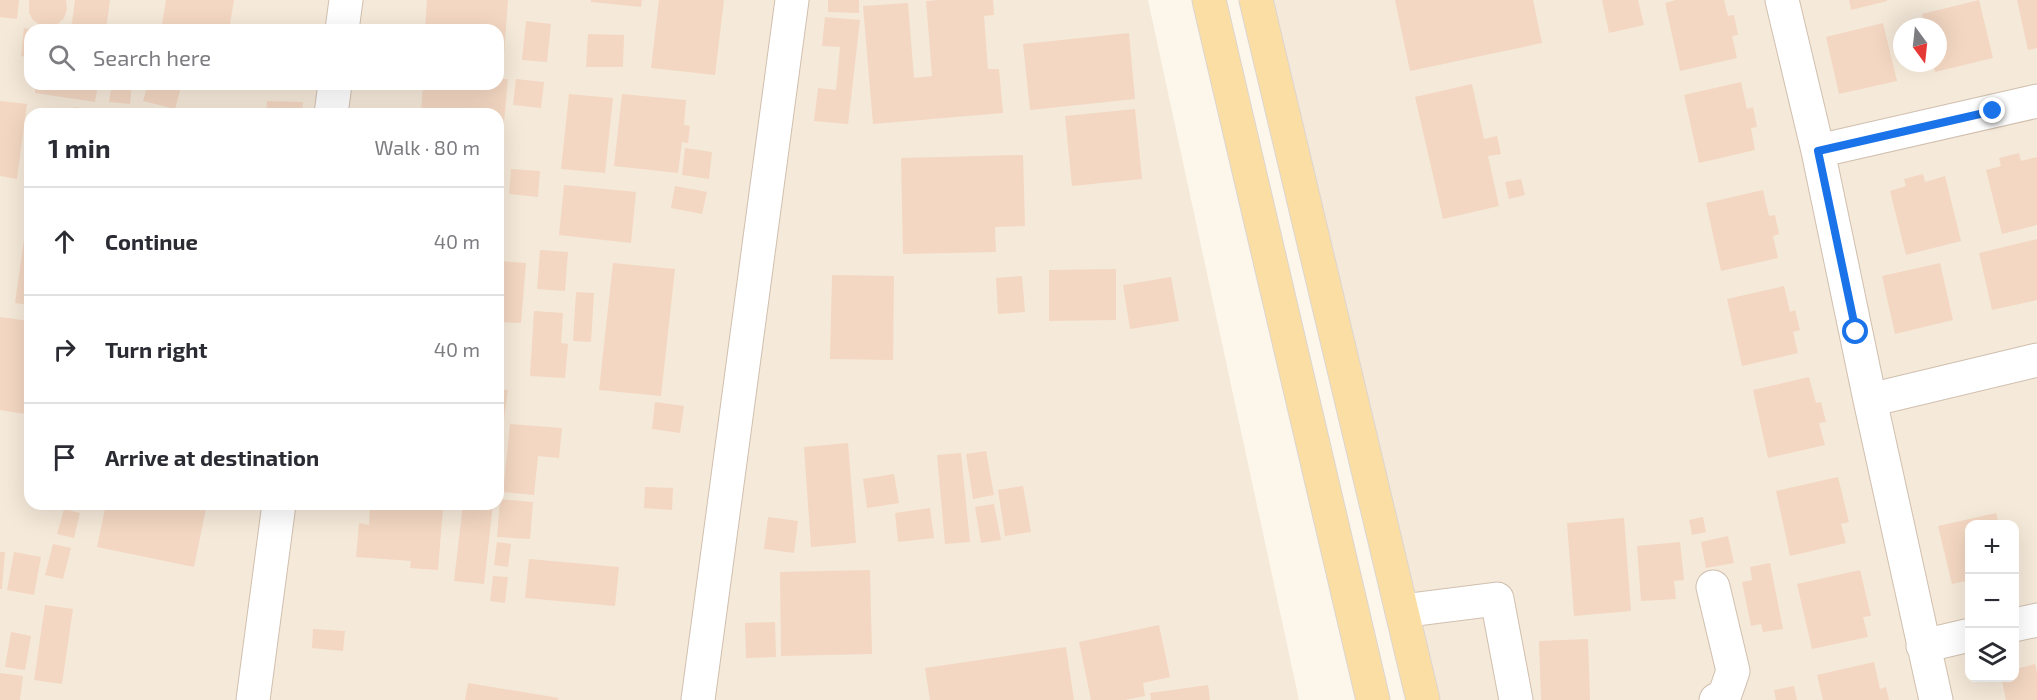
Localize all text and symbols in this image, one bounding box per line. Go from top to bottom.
north arrow [1893,18,1947,72]
search box [24,24,504,90]
icon: search [45,41,78,74]
text: Search here [93,44,211,70]
route end [1979,97,2005,123]
text: 1 min [48,132,111,163]
text: Walk · 80 m [375,135,480,159]
icon: ahead [48,225,81,258]
text: Continue [105,228,198,254]
text: 40 m [434,229,480,253]
route start [1842,318,1868,344]
icon: right [48,333,81,366]
text: Turn right [105,336,207,362]
text: 40 m [434,337,480,361]
icon: arrive [48,441,81,474]
text: Arrive at destination [105,444,319,470]
map controls [1965,520,2019,682]
button: + [1965,520,2019,574]
button: − [1965,574,2019,628]
button: layers [1965,628,2019,682]

